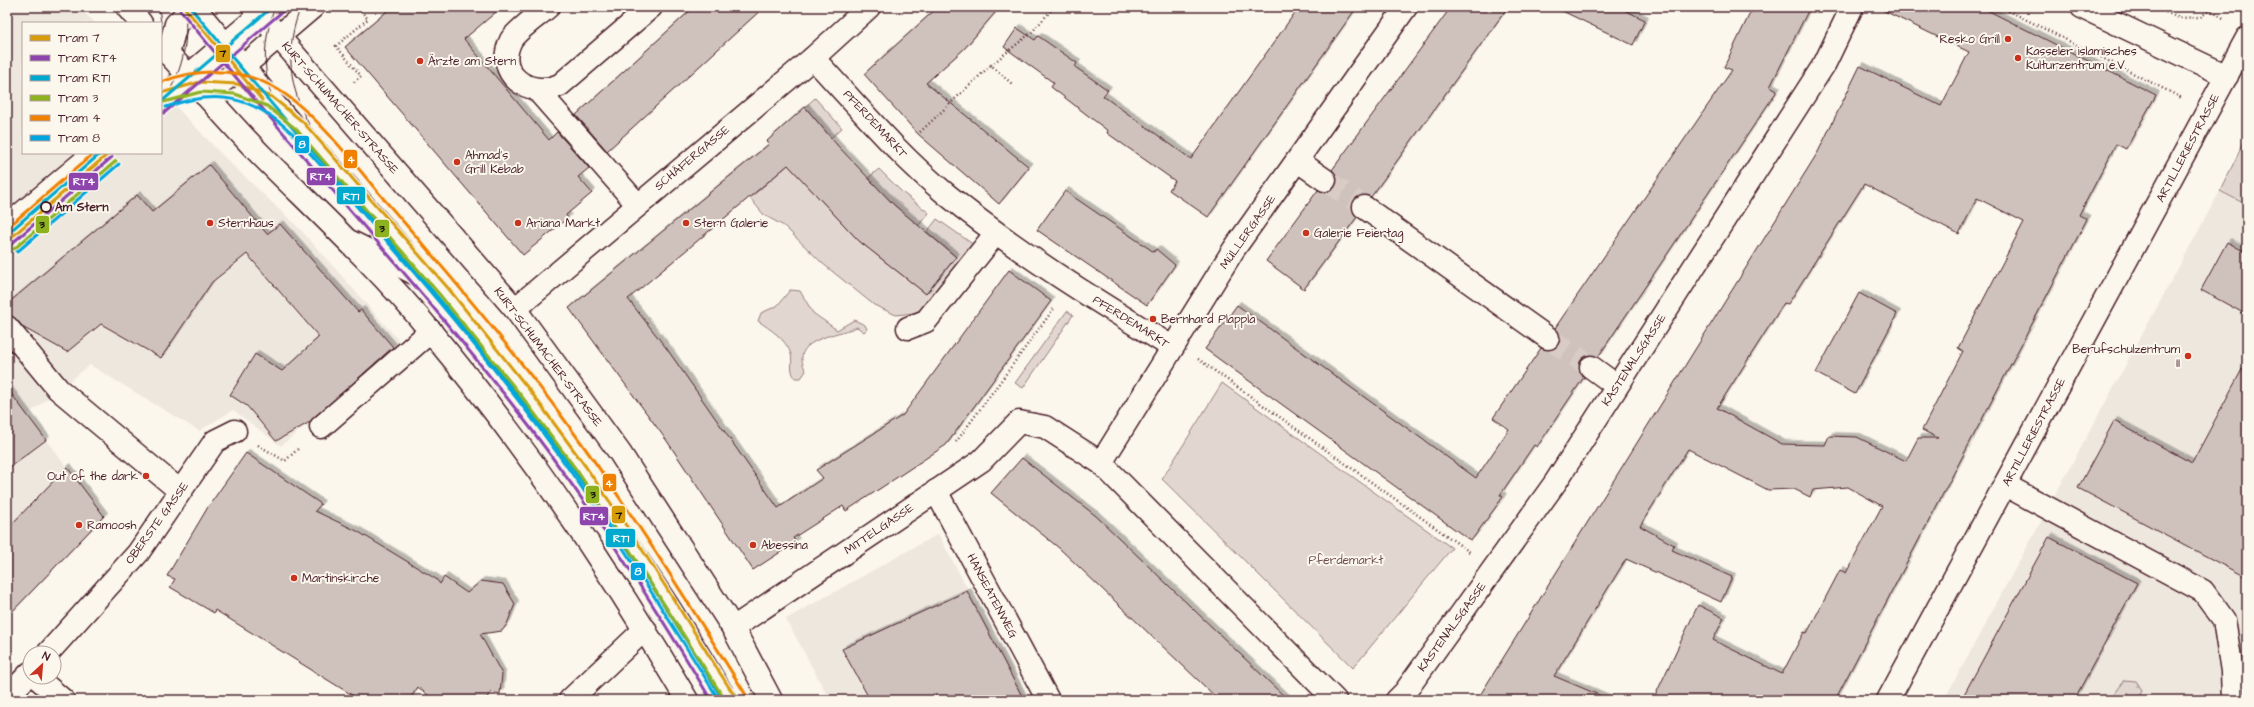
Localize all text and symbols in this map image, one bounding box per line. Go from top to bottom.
legend [22,22,162,154]
text: Tram 7 [58,30,100,47]
place label: Resko Grill [1939,31,2000,48]
marker: Resko Grill [2003,34,2013,44]
street label: KURT-SCHUMACHER-STRASSE [278,38,402,178]
place label: Kasseler islamisches Kulturzentrum e.V. [2026,43,2137,74]
line badge: 7 [215,44,231,63]
text: 7 [219,46,227,61]
text: Tram RT4 [58,50,117,67]
place label: Ärzte am Stern [428,53,516,70]
marker: Kasseler islamisches Kulturzentrum e.V. [2013,53,2023,63]
marker: Ärzte am Stern [415,56,425,66]
text: Tram RT1 [58,70,110,87]
street label: PFERDEMARKT [839,86,911,162]
text: Tram 3 [58,90,98,107]
street label: ARTILLERIESTRASSE [2152,91,2224,205]
text: Tram 4 [58,110,101,127]
street label: SCHÄFERGASSE [651,121,733,195]
text: Tram 8 [58,130,100,147]
line badge: 8 [294,135,310,154]
text: 8 [298,137,306,152]
place label: Ahmad‘s Grill Kebab [465,147,524,178]
line badge: 4 [343,149,358,169]
text: 4 [347,152,355,167]
marker: Ahmad‘s Grill Kebab [452,157,462,167]
line badge: RT4 [306,167,336,186]
text: RT4 [310,169,333,184]
line badge: RT4 [68,172,99,191]
text: RT4 [73,174,96,189]
line badge: RT1 [336,186,366,205]
text: RT1 [343,189,360,204]
street label: MÜLLERGASSE [1216,191,1280,273]
place label: Am Stern [55,199,109,216]
marker: Am Stern [40,201,52,213]
line badge: 3 [35,215,50,234]
place label: Sternhaus [218,215,274,232]
place label: Ariana Markt [526,215,600,232]
place label: Stern Galerie [694,215,769,232]
text: 3 [38,217,45,232]
marker: Sternhaus [205,218,215,228]
marker: Ariana Markt [513,218,523,228]
marker: Stern Galerie [681,218,691,228]
line badge: 3 [374,219,390,238]
text: 3 [378,221,385,236]
place label: Galerie Feiertag [1314,225,1403,243]
marker: Galerie Feiertag [1301,228,1311,238]
street label: KURT-SCHUMACHER-STRASSE [490,284,606,430]
street label: PFERDEMARKT [1089,292,1173,353]
place label: Bernhard Plappla [1161,311,1255,328]
street label: KASTENALSGASSE [1598,311,1670,409]
marker: Bernhard Plappla [1148,314,1158,324]
place label: Berufschulzentrum II [2072,341,2181,372]
marker: Berufschulzentrum II [2183,351,2193,361]
street label: ARTILLERIESTRASSE [1998,375,2070,489]
place label: Out of the dark [47,468,139,485]
marker: Out of the dark [141,471,151,481]
line badge: 4 [602,473,617,492]
text: 4 [605,476,613,491]
street label: OBERSTE GASSE [121,478,193,568]
line badge: 3 [585,485,600,504]
text: 3 [589,487,596,502]
street label: MITTELGASSE [841,499,917,559]
line badge: 7 [611,505,626,524]
line badge: RT4 [579,506,609,526]
text: 7 [615,508,623,523]
text: RT4 [583,509,606,524]
place label: Ramoosh [87,517,137,534]
marker: Ramoosh [74,520,84,530]
line badge: RT1 [605,528,636,548]
text: RT1 [613,531,630,546]
place label: Abessina [761,537,808,554]
marker: Abessina [748,540,758,550]
street label: HANSEATENWEG [962,551,1022,642]
park label: Pferdemarkt [1309,552,1384,569]
line badge: 8 [630,562,646,581]
text: 8 [634,564,642,579]
place label: Martinskirche [302,570,380,587]
marker: Martinskirche [289,573,299,583]
street label: KASTENALSGASSE [1414,579,1490,675]
north arrow [22,645,62,685]
text: N [40,648,53,665]

